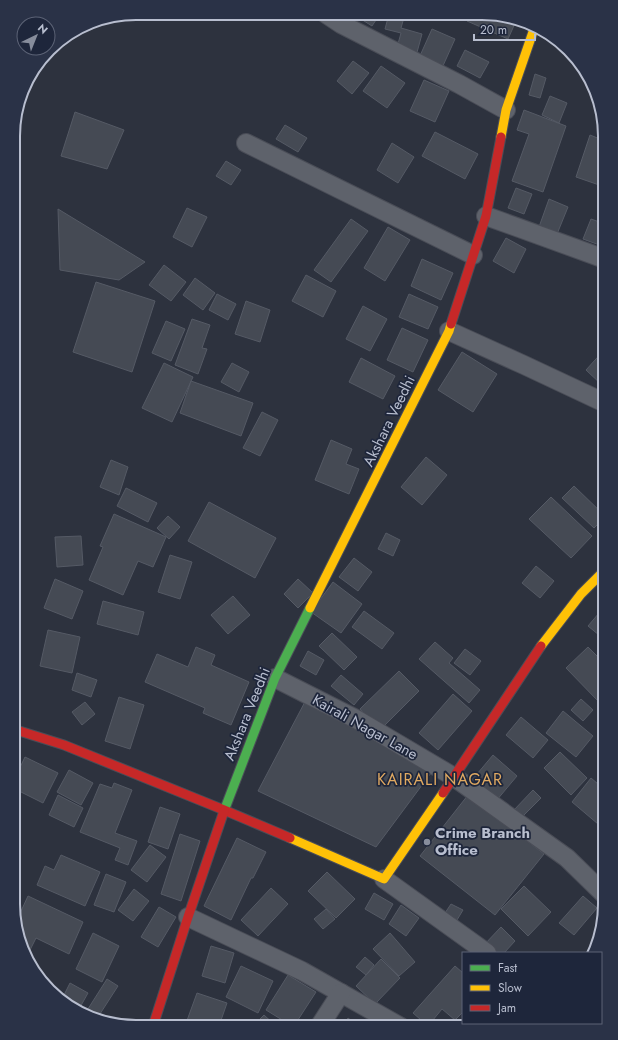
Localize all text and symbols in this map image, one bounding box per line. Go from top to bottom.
north arrow [16,16,56,56]
scale bar [474,16,535,42]
text: N [34,20,51,38]
text: 20 m [480,21,507,39]
street label: Akshara Veedhi [357,372,421,470]
street label: Akshara Veedhi [218,664,276,764]
street label: Kairali Nagar Lane [308,689,422,765]
district label: KAIRALI NAGAR [377,768,503,791]
place label: Crime Branch Office [435,822,530,861]
marker: Crime Branch Office [422,837,432,847]
legend [462,952,602,1024]
text: Fast [498,959,517,977]
text: Slow [498,979,523,997]
text: Jam [496,999,516,1017]

